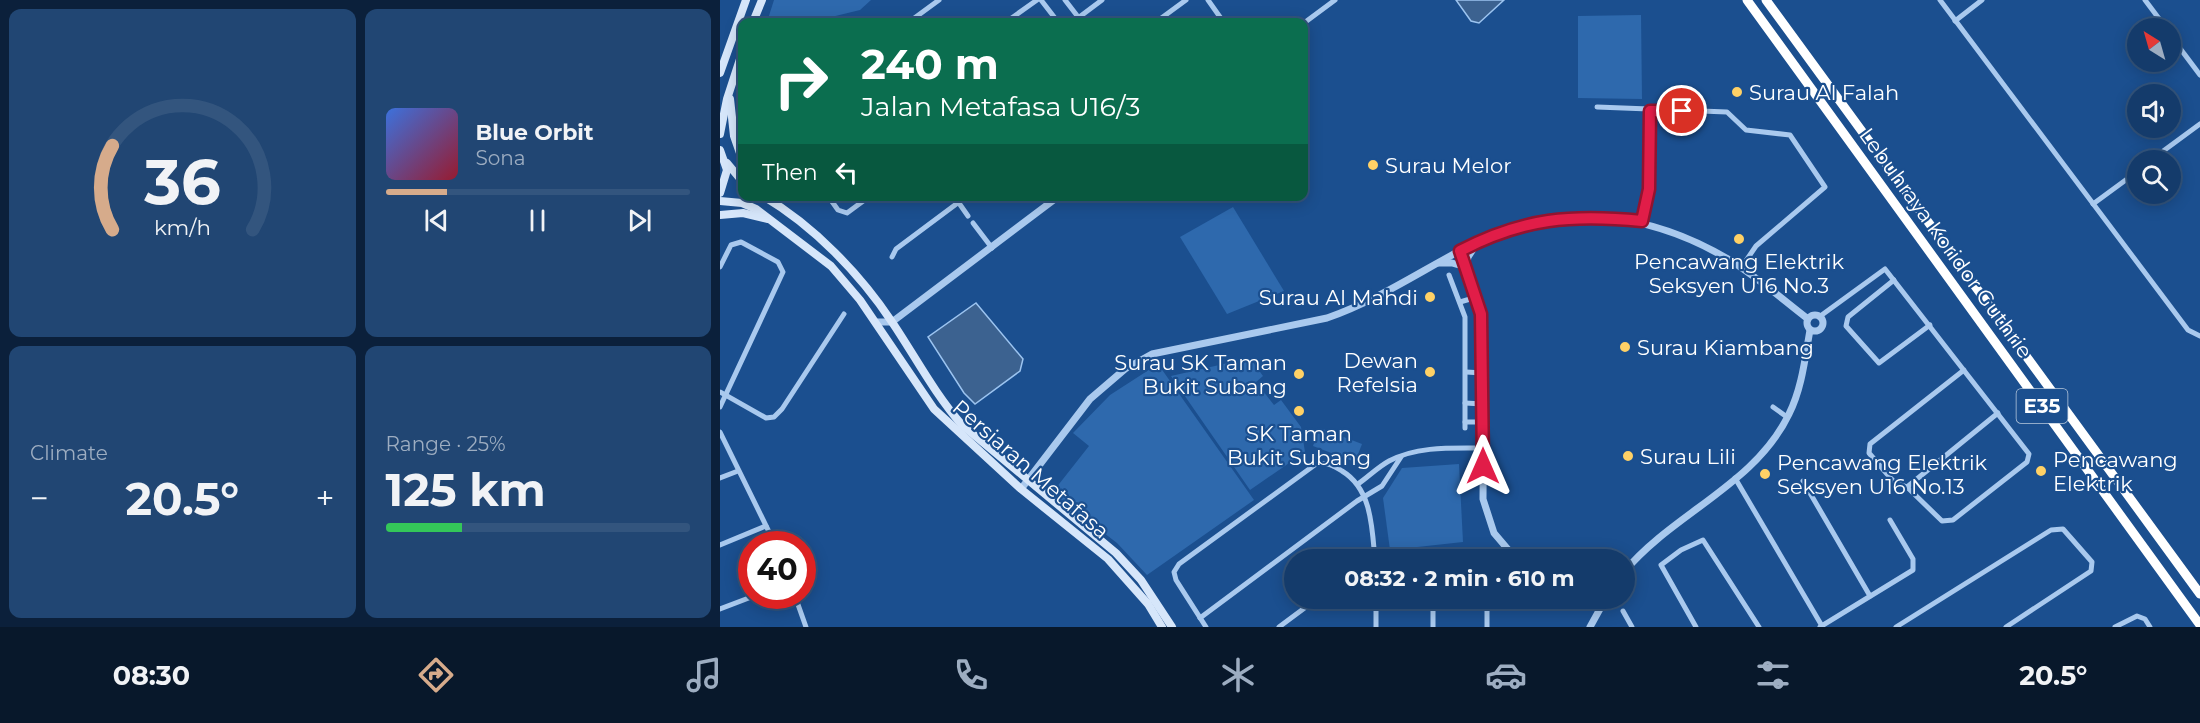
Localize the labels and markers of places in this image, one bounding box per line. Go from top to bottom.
place label: Surau Al Falah [1749,80,1899,105]
pin [1656,85,1707,136]
marker: Surau Al Falah [1730,85,1744,99]
place label: Surau Melor [1385,153,1512,178]
marker: Surau Melor [1366,158,1380,172]
marker: Pencawang Elektrik Seksyen U16 No.3 [1732,232,1746,246]
place label: Pencawang Elektrik Seksyen U16 No.3 [1634,249,1845,298]
place label: Surau Al Mahdi [1259,285,1418,310]
marker: Surau Al Mahdi [1423,290,1437,304]
place label: Surau Kiambang [1637,335,1814,360]
marker: Surau Kiambang [1618,340,1632,354]
place label: Dewan Refelsia [1337,348,1418,397]
place label: Surau SK Taman Bukit Subang [1114,350,1287,399]
marker: Dewan Refelsia [1423,365,1437,379]
marker: Surau SK Taman Bukit Subang [1292,367,1306,381]
marker: SK Taman Bukit Subang [1292,404,1306,418]
place label: SK Taman Bukit Subang [1227,421,1371,470]
place label: Surau Lili [1640,444,1736,469]
place label: Pencawang Elektrik [2053,447,2178,496]
marker: Surau Lili [1621,449,1635,463]
place label: Pencawang Elektrik Seksyen U16 No.13 [1777,450,1988,499]
marker: Pencawang Elektrik [2034,464,2048,478]
marker: Pencawang Elektrik Seksyen U16 No.13 [1758,467,1772,481]

